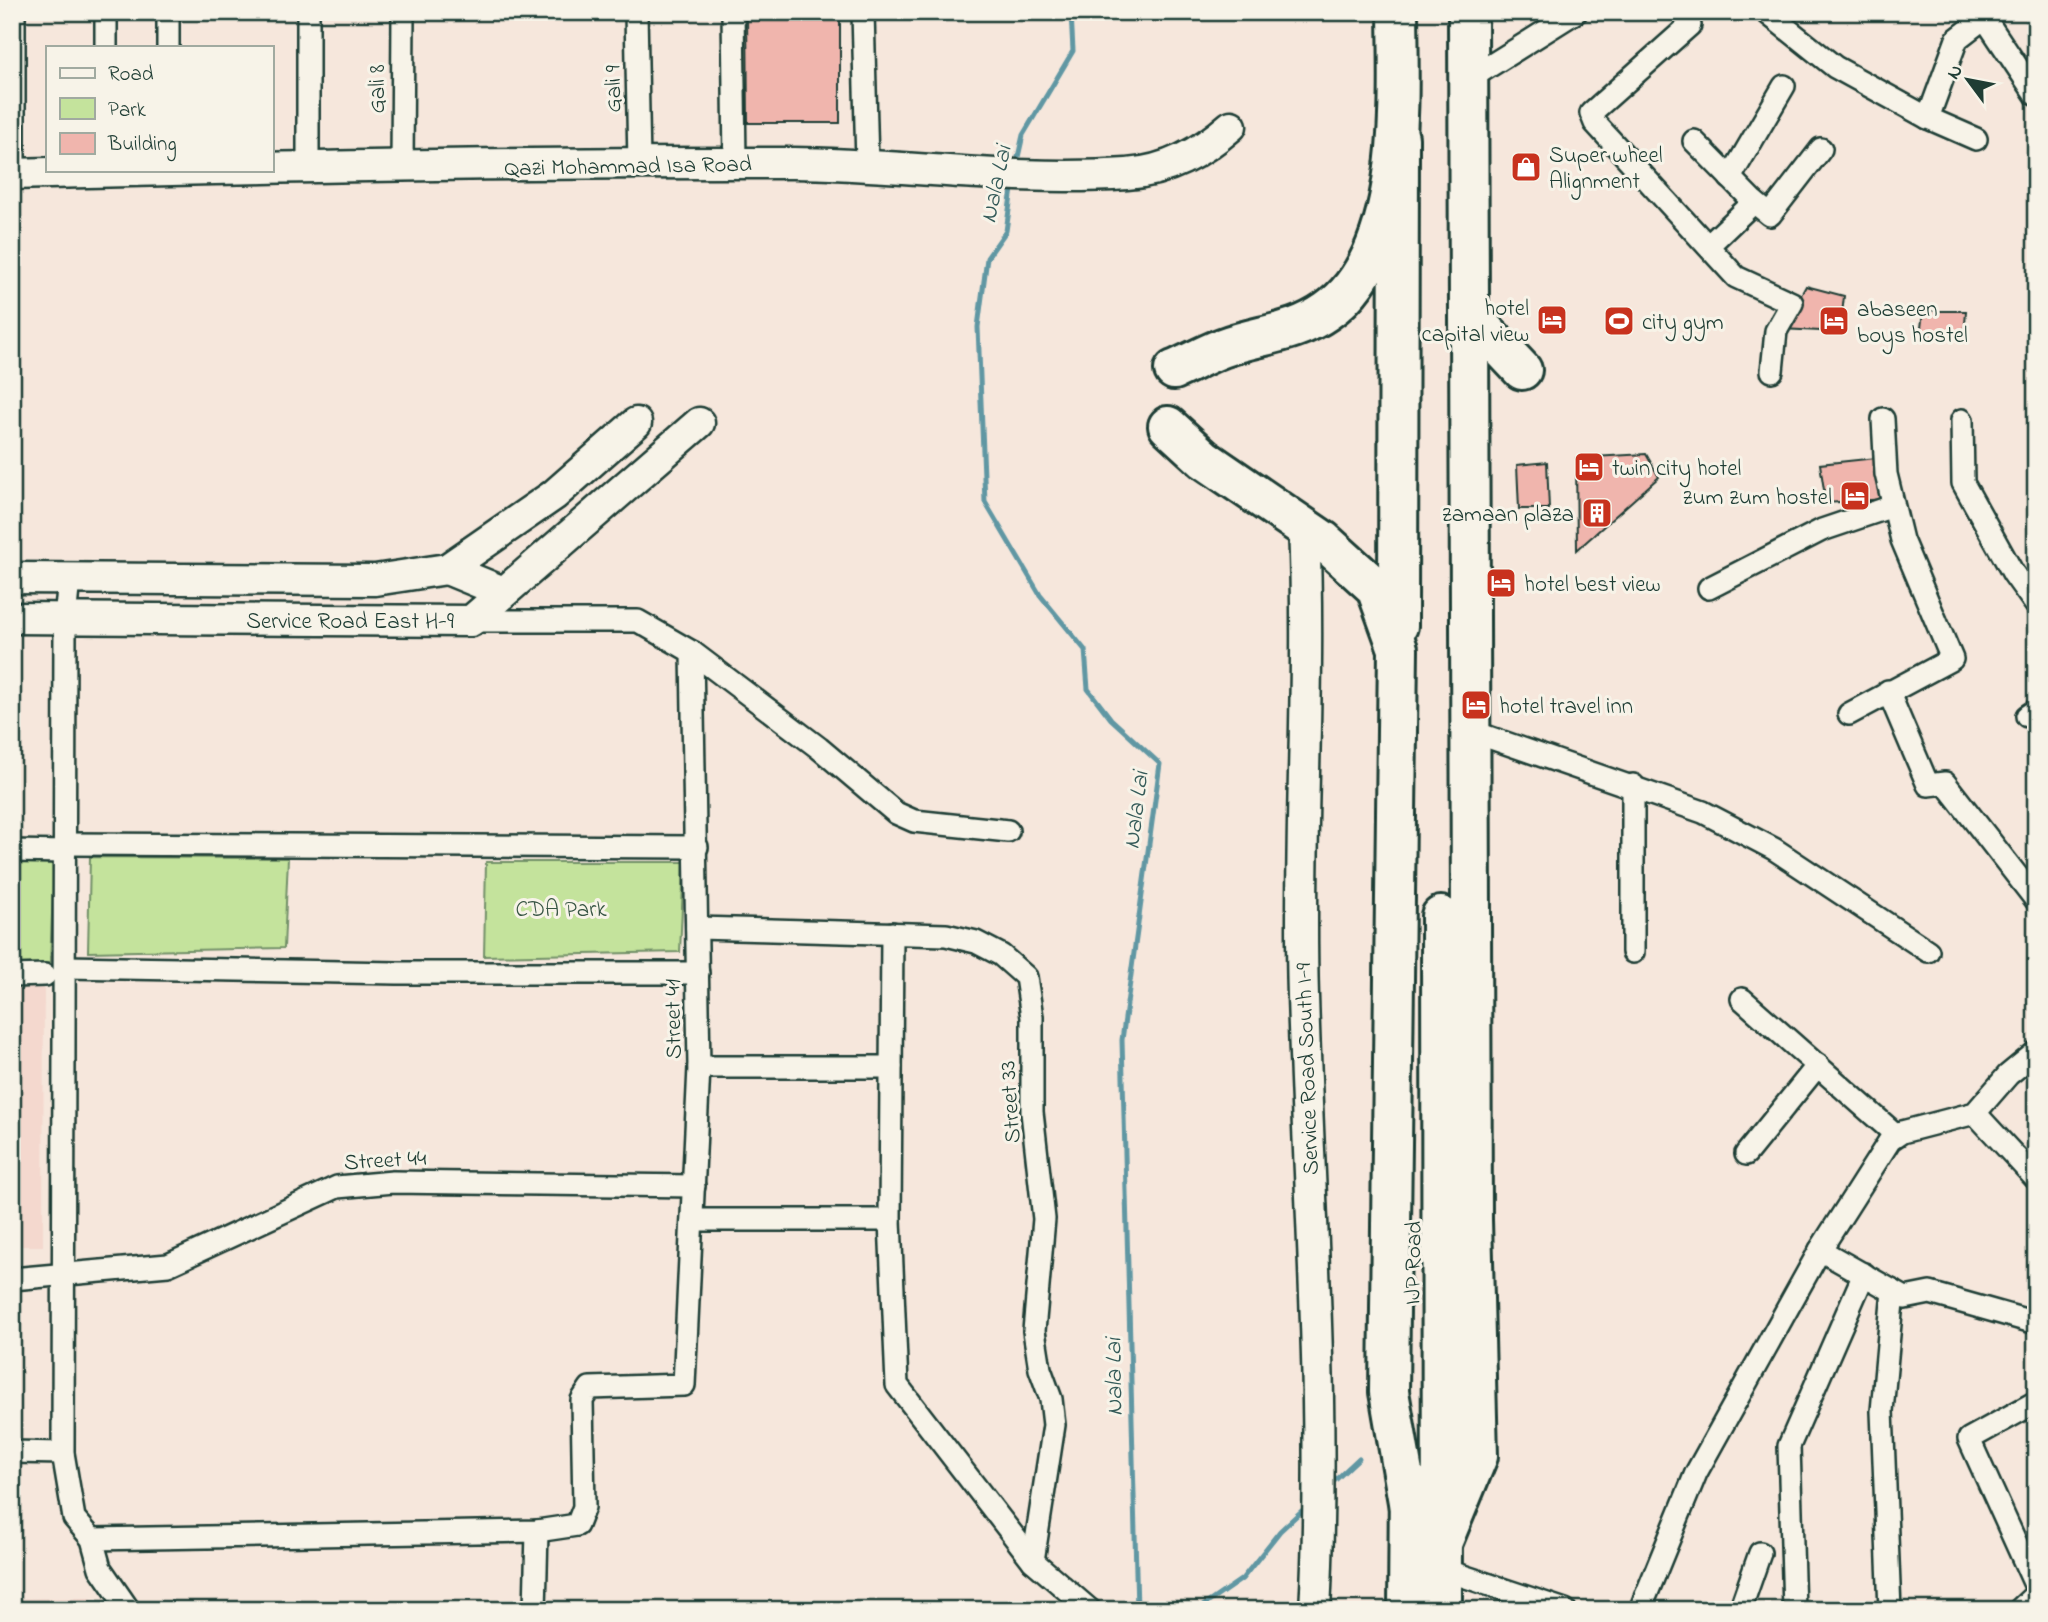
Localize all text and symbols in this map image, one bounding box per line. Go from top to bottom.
legend [46,46,273,172]
north arrow [1932,46,2002,116]
text: Road [108,60,154,90]
text: N [1941,60,1971,85]
street label: Gali 8 [362,64,395,114]
street label: Gali 9 [598,65,631,113]
text: Park [108,96,147,126]
text: Building [107,130,177,162]
water label: Nala Lai [972,140,1023,226]
place label: Super wheel Alignment [1549,140,1663,200]
street label: Qazi Mohammad Isa Road [504,149,752,186]
shop icon: Super wheel Alignment [1509,150,1543,184]
place label: hotel capital view [1422,293,1529,352]
place label: abaseen boys hostel [1857,294,1968,355]
hotel icon: hotel capital view [1535,303,1569,337]
sports icon: city gym [1602,304,1636,338]
hotel icon: abaseen boys hostel [1817,304,1851,338]
place label: city gym [1642,307,1724,342]
hotel icon: twin city hotel [1572,450,1606,484]
place label: twin city hotel [1612,453,1741,488]
hotel icon: zum zum hostel [1838,479,1872,513]
place label: zum zum hostel [1683,482,1832,515]
building icon: zamaan plaza [1580,496,1614,530]
place label: zamaan plaza [1442,499,1574,532]
hotel icon: hotel best view [1484,566,1518,600]
place label: hotel best view [1524,569,1661,602]
street label: Service Road East H-9 [246,606,454,639]
hotel icon: hotel travel inn [1459,688,1493,722]
place label: hotel travel inn [1499,691,1633,724]
water label: Nala Lai [1115,767,1160,851]
park label: CDA Park [516,894,607,927]
street label: Service Road South I-9 [1288,962,1329,1176]
street label: Street 41 [657,978,692,1059]
street label: Street 33 [992,1059,1031,1144]
street label: Street 44 [343,1143,428,1180]
street label: IJP Road [1397,1221,1432,1305]
water label: Nala Lai [1097,1335,1134,1416]

